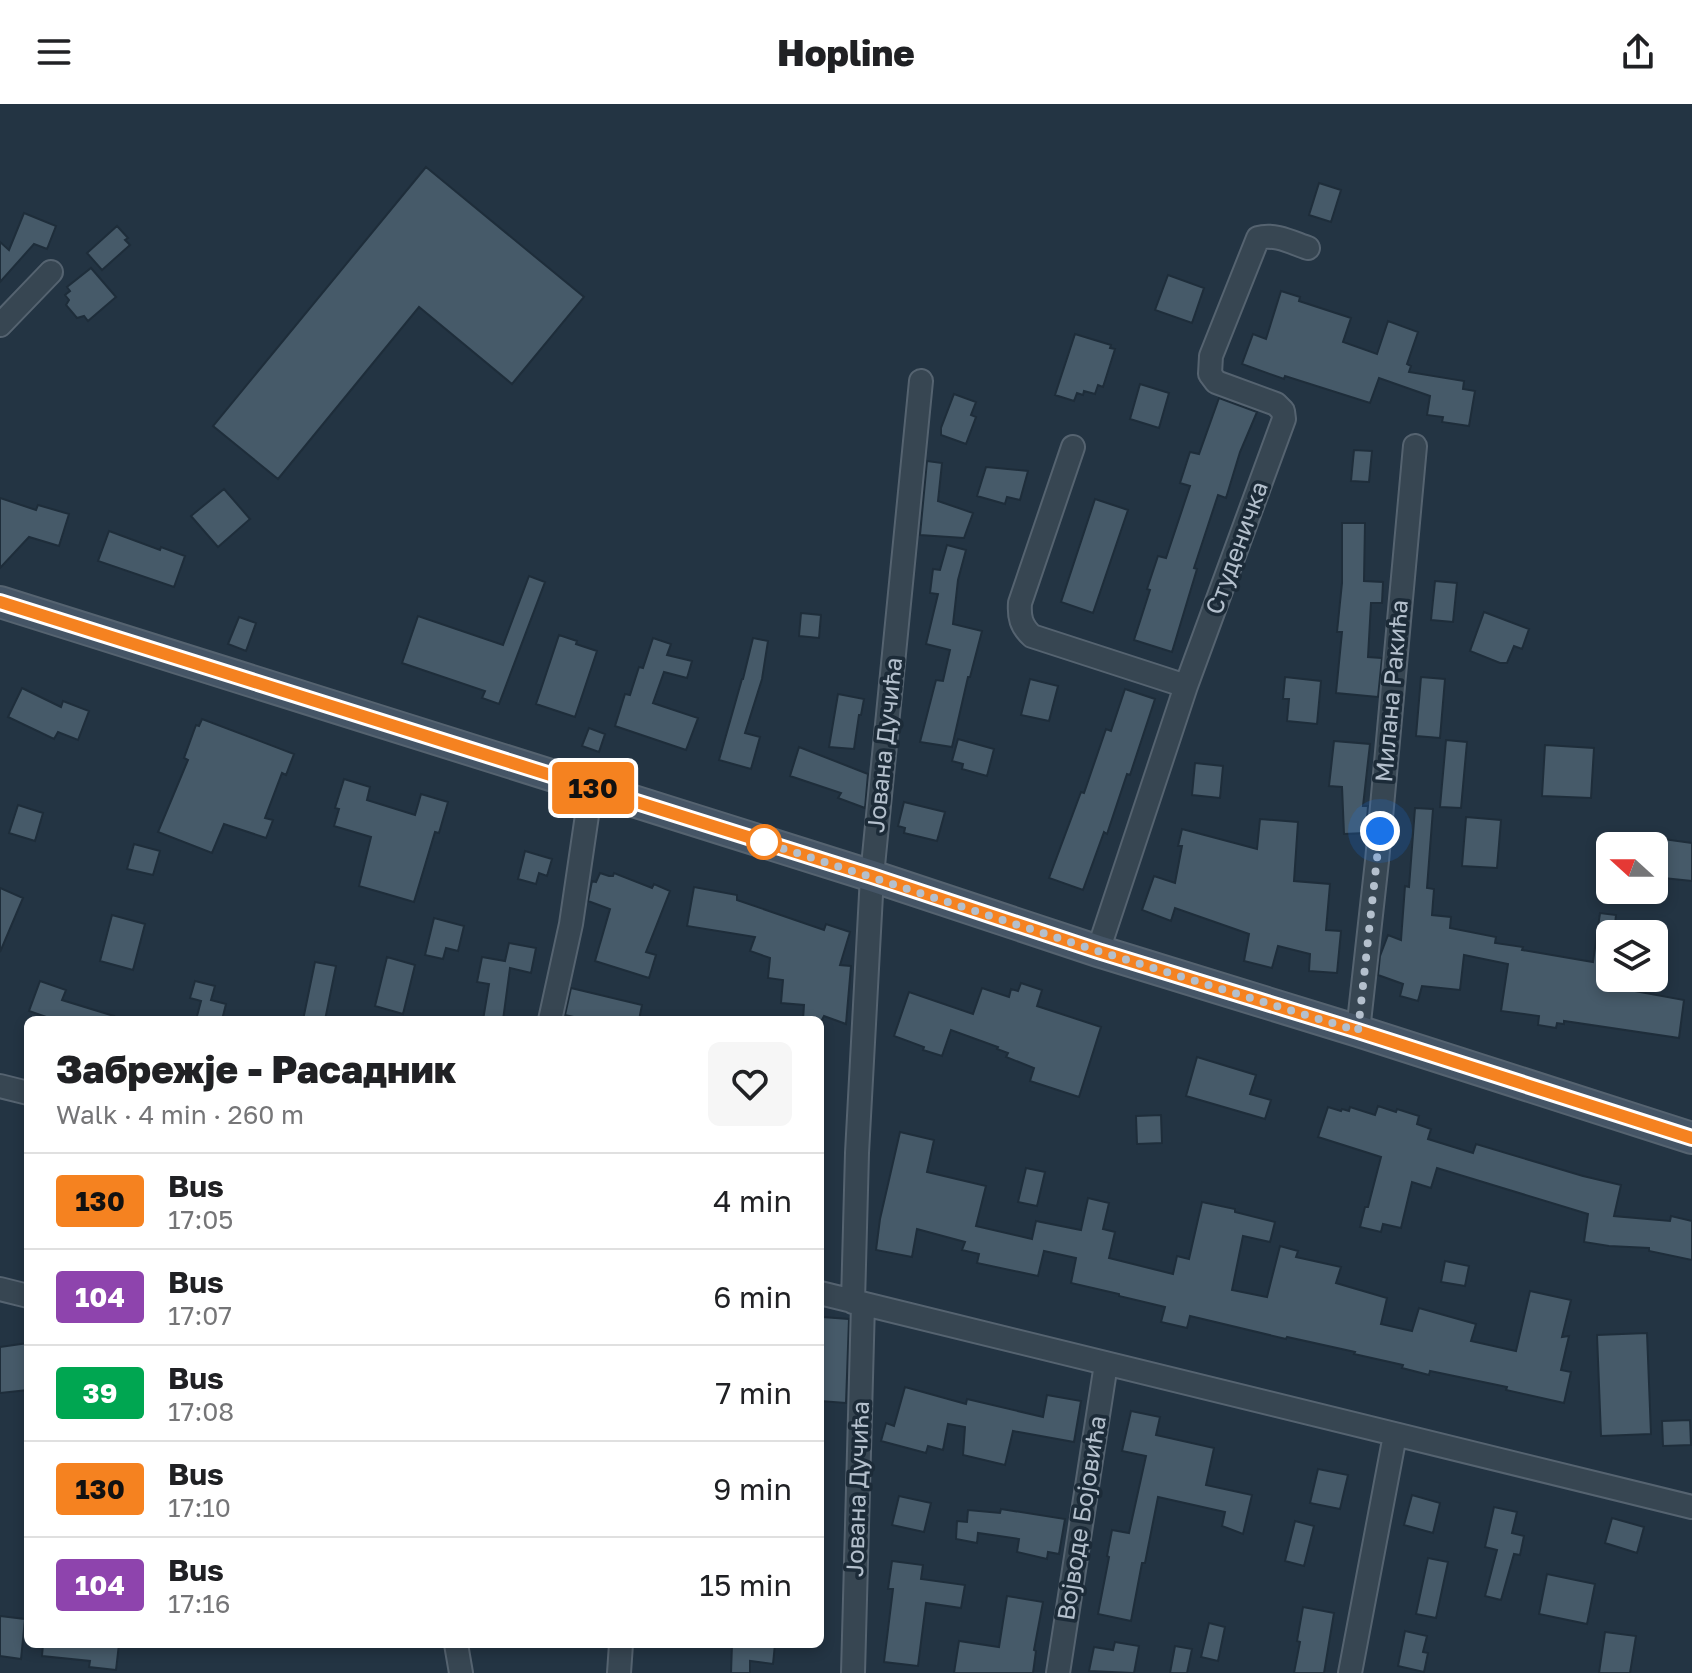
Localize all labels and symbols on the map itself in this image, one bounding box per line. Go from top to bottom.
street label: Студеничка [1198,477,1273,618]
street label: Милана Ракића [1368,598,1413,783]
street label: Јована Дучића [860,656,907,834]
line badge: 130 [547,762,639,814]
your location [1360,811,1400,851]
unlabelled marker [747,825,781,859]
north arrow [1596,832,1668,904]
street label: Јована Дучића [839,1400,874,1577]
street label: Војводе Бојовића [1050,1413,1111,1622]

